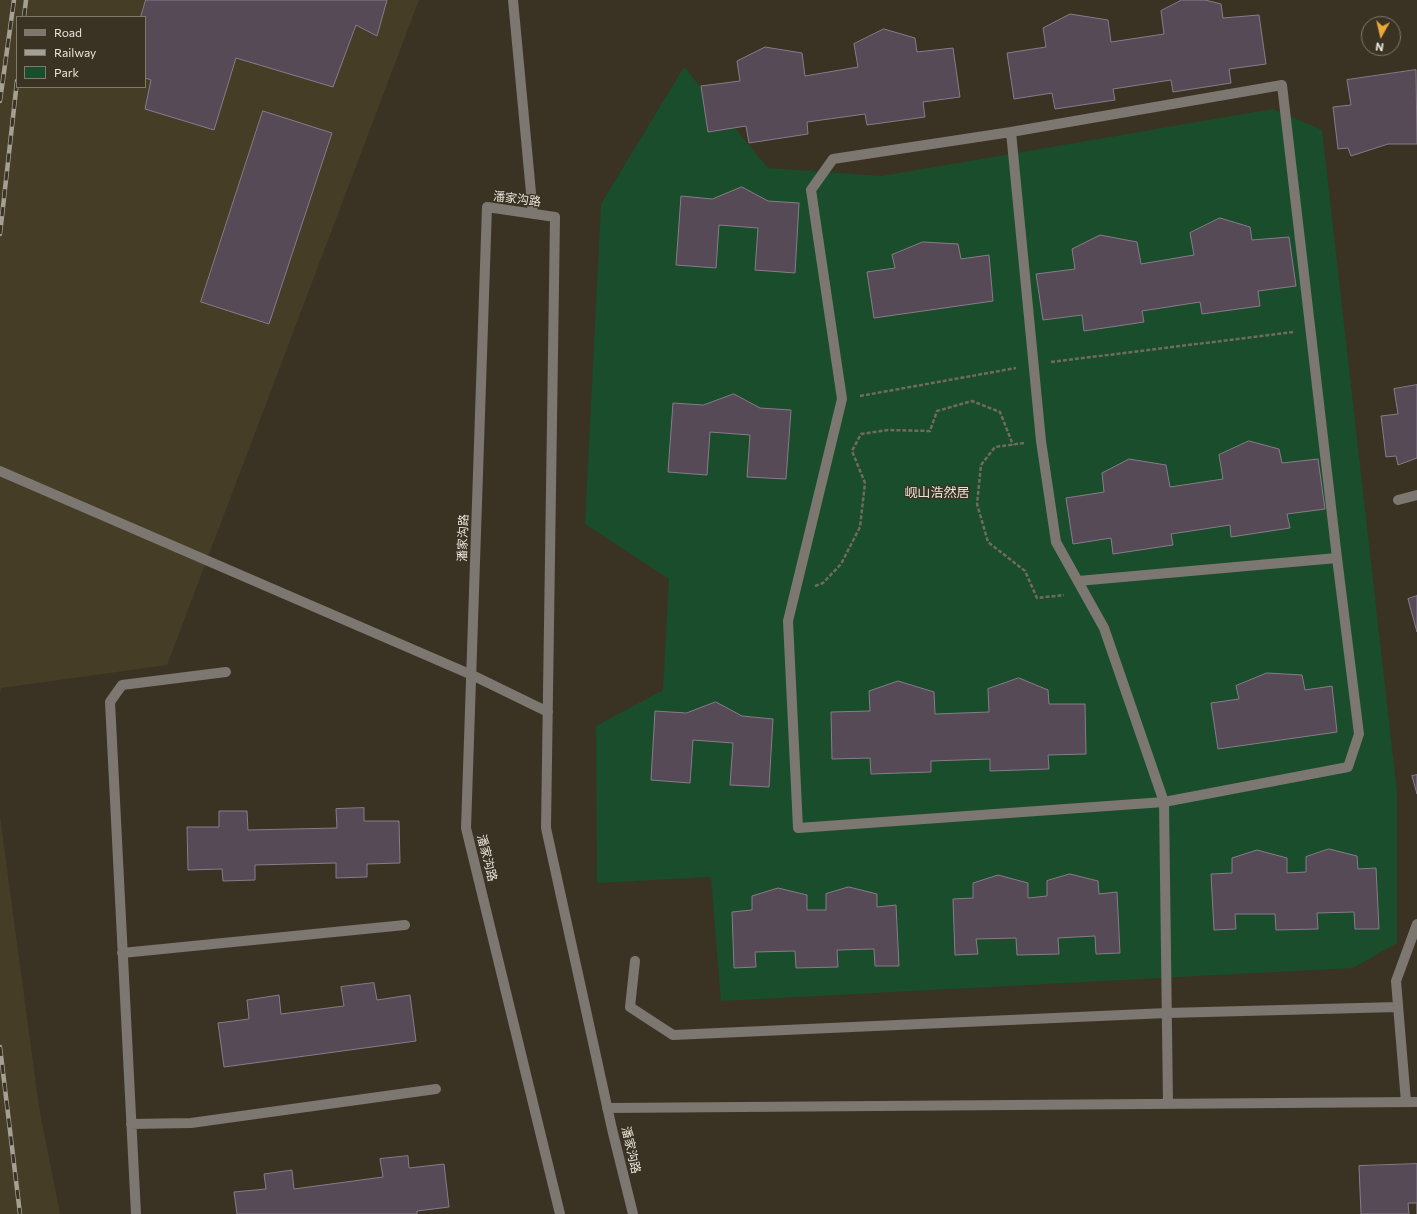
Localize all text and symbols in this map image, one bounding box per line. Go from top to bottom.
legend [16,16,146,88]
north arrow [1361,16,1401,56]
text: Road [54,25,82,39]
text: N [1374,40,1384,54]
text: Railway [54,45,96,59]
text: Park [54,65,79,79]
street label: 潘家沟路 [492,189,542,209]
district label: 岘山浩然居 [905,485,969,501]
street label: 潘家沟路 [455,514,471,562]
street label: 潘家沟路 [474,833,500,883]
street label: 潘家沟路 [619,1125,643,1175]

